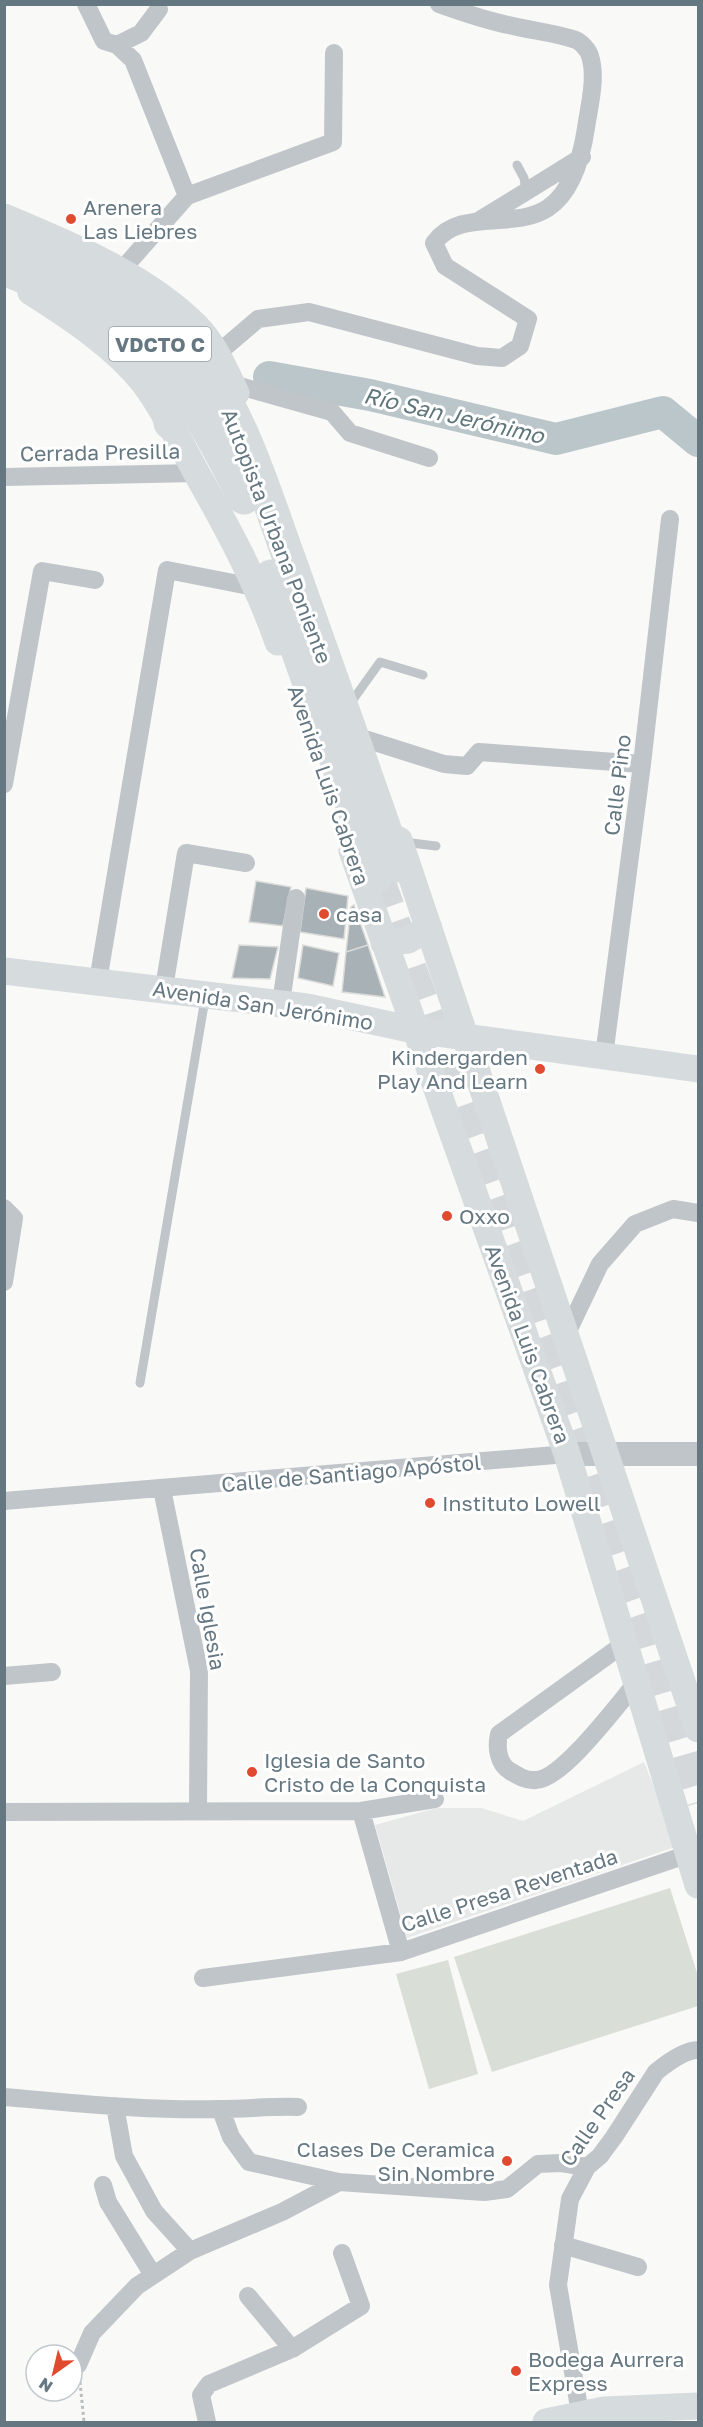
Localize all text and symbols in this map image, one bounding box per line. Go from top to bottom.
place label: Arenera Las Liebres [83,194,197,244]
marker: Arenera Las Liebres [64,212,78,226]
road number: VDCTO C [109,327,211,361]
water label: Río San Jerónimo [361,381,548,449]
street label: Autopista Urbana Poniente [216,405,338,667]
street label: Cerrada Presilla [20,438,180,466]
street label: Avenida Luis Cabrera [282,681,376,889]
street label: Calle Pino [598,733,636,837]
place label: casa [336,901,382,927]
marker: casa [317,907,331,921]
street label: Avenida San Jerónimo [151,975,375,1035]
place label: Kindergarden Play And Learn [377,1044,528,1094]
marker: Kindergarden Play And Learn [533,1062,547,1076]
place label: Oxxo [459,1203,510,1229]
marker: Oxxo [440,1209,454,1223]
street label: Avenida Luis Cabrera [480,1241,576,1447]
street label: Calle de Santiago Apóstol [220,1449,482,1497]
place label: Instituto Lowell [442,1490,601,1516]
marker: Instituto Lowell [423,1496,437,1510]
street label: Calle Iglesia [184,1546,232,1672]
place label: Iglesia de Santo Cristo de la Conquista [264,1747,486,1797]
marker: Iglesia de Santo Cristo de la Conquista [245,1765,259,1779]
street label: Calle Presa Reventada [397,1843,621,1937]
street label: Calle Presa [554,2063,640,2171]
place label: Clases De Ceramica Sin Nombre [296,2136,495,2186]
marker: Clases De Ceramica Sin Nombre [500,2154,514,2168]
north arrow [24,2343,84,2403]
place label: Bodega Aurrera Express [528,2346,684,2396]
marker: Bodega Aurrera Express [509,2364,523,2378]
text: N [35,2374,56,2397]

